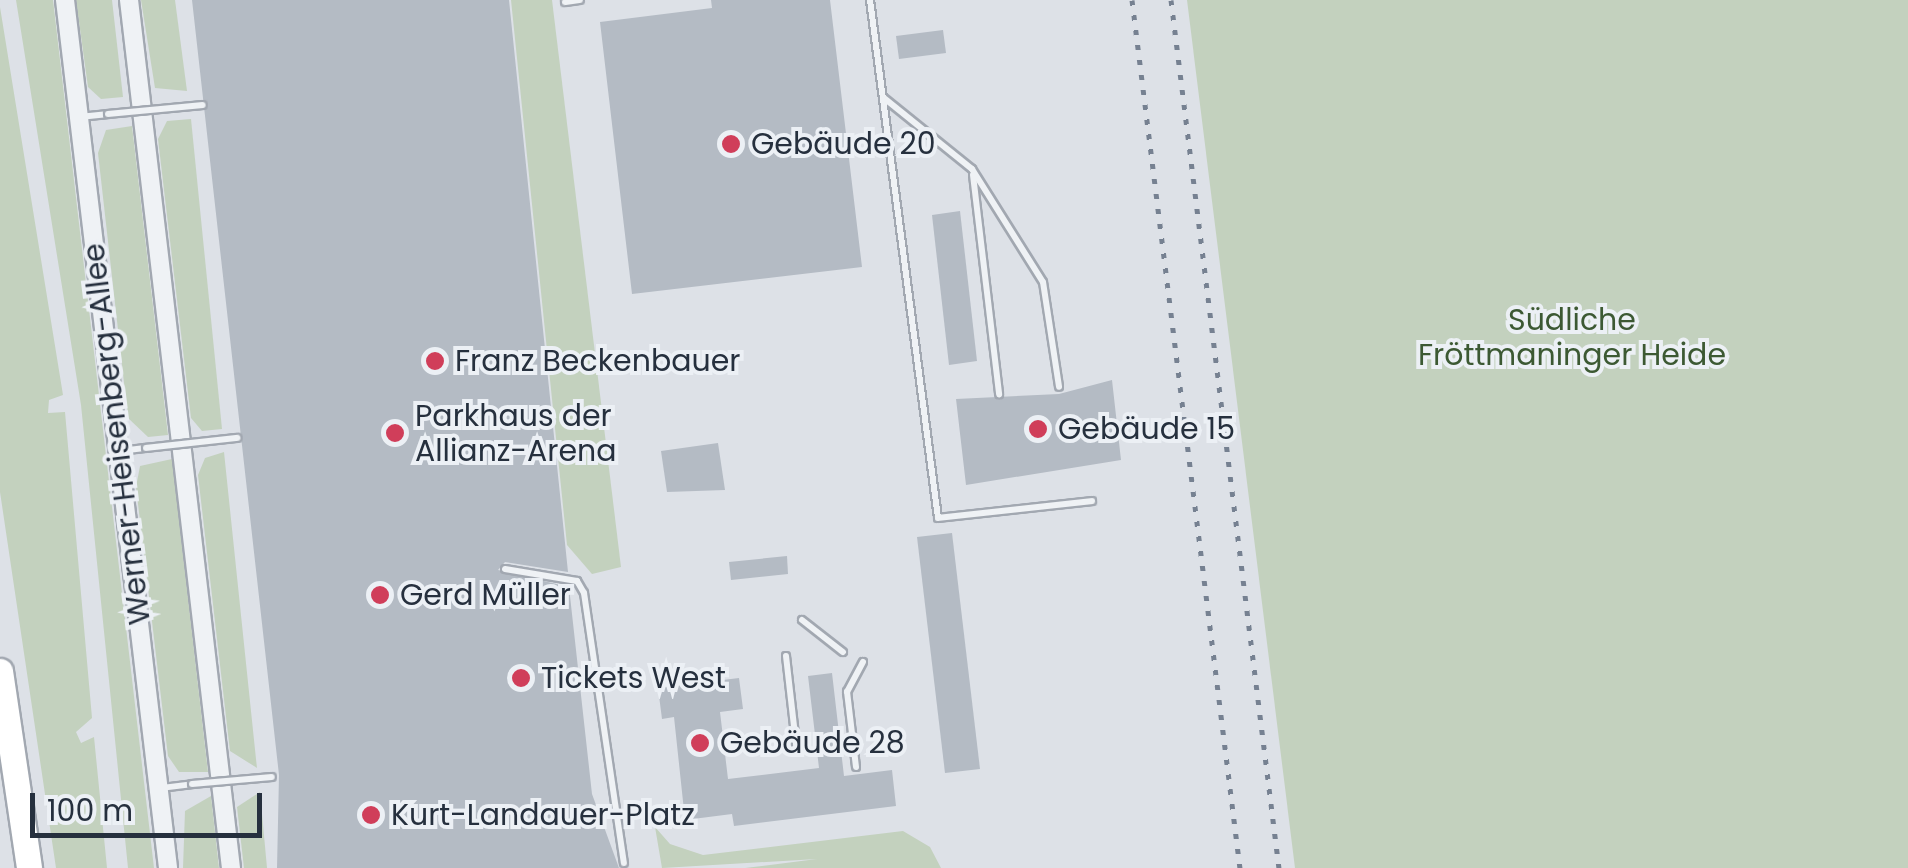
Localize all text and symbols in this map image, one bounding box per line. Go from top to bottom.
place label: Gebäude 20 [751,126,936,162]
marker: Gebäude 20 [720,133,742,155]
street label: Werner-Heisenberg-Allee [76,241,158,627]
park label: Südliche Fröttmaninger Heide [1418,302,1726,372]
place label: Franz Beckenbauer [455,343,740,379]
marker: Franz Beckenbauer [424,350,446,372]
place label: Parkhaus der Allianz-Arena [415,398,617,468]
place label: Gebäude 15 [1058,411,1235,447]
marker: Gebäude 15 [1027,418,1049,440]
marker: Parkhaus der Allianz-Arena [384,422,406,444]
place label: Gerd Müller [400,577,571,613]
marker: Gerd Müller [369,584,391,606]
place label: Tickets West [541,660,726,696]
marker: Tickets West [510,667,532,689]
place label: Gebäude 28 [720,725,905,761]
marker: Gebäude 28 [689,732,711,754]
scale bar [35,773,268,835]
text: 100 m [47,789,133,832]
place label: Kurt-Landauer-Platz [391,797,695,833]
marker: Kurt-Landauer-Platz [360,804,382,826]

